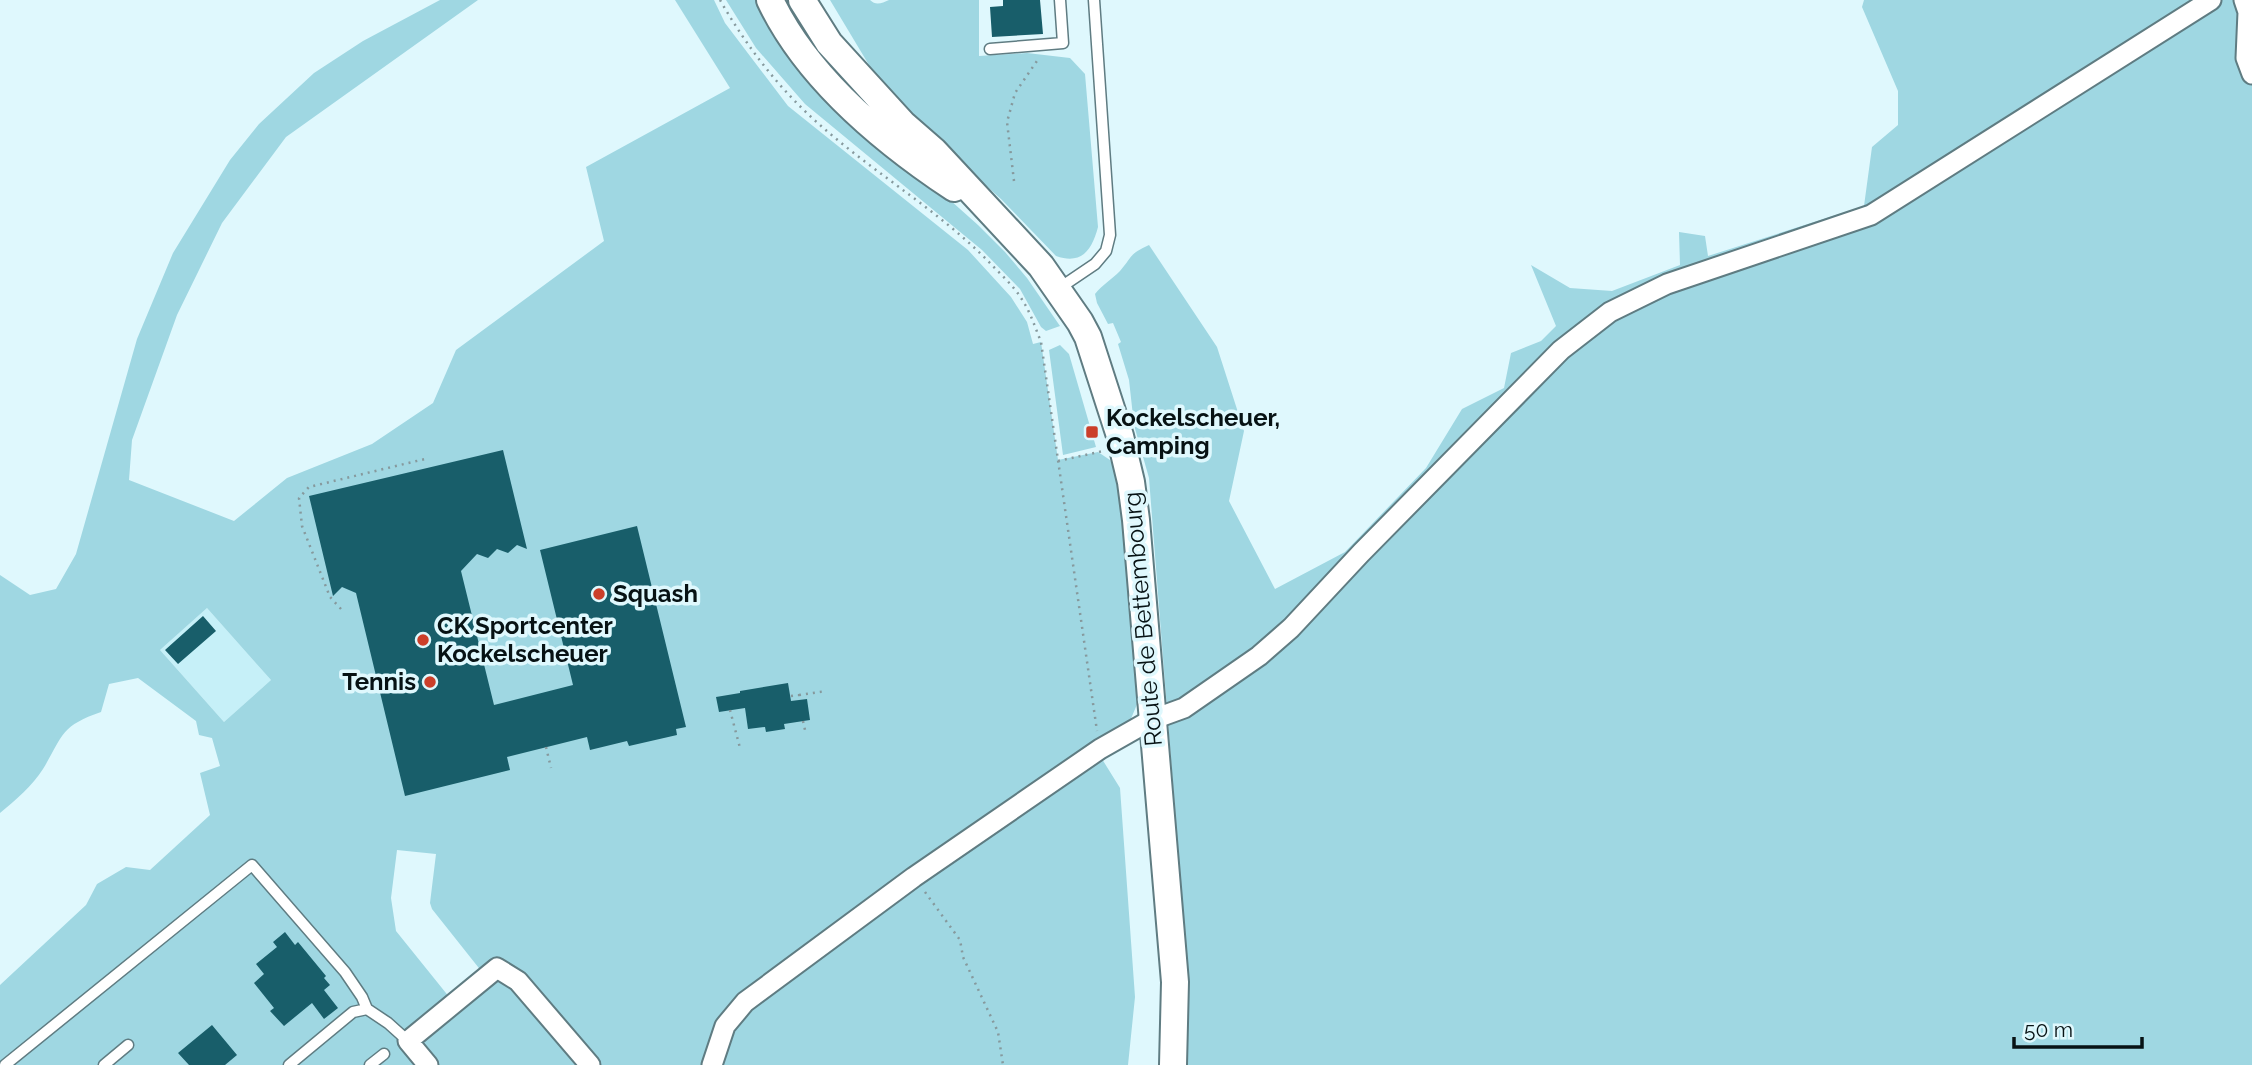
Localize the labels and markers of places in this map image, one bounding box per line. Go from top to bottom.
place label: Kockelscheuer, Camping [1106,403,1280,460]
marker: Kockelscheuer, Camping [1084,424,1100,440]
place label: Squash [613,579,698,608]
marker: Squash [591,586,607,602]
place label: CK Sportcenter Kockelscheuer [437,611,613,668]
marker: CK Sportcenter Kockelscheuer [415,632,431,648]
place label: Tennis [342,667,416,696]
marker: Tennis [422,674,438,690]

